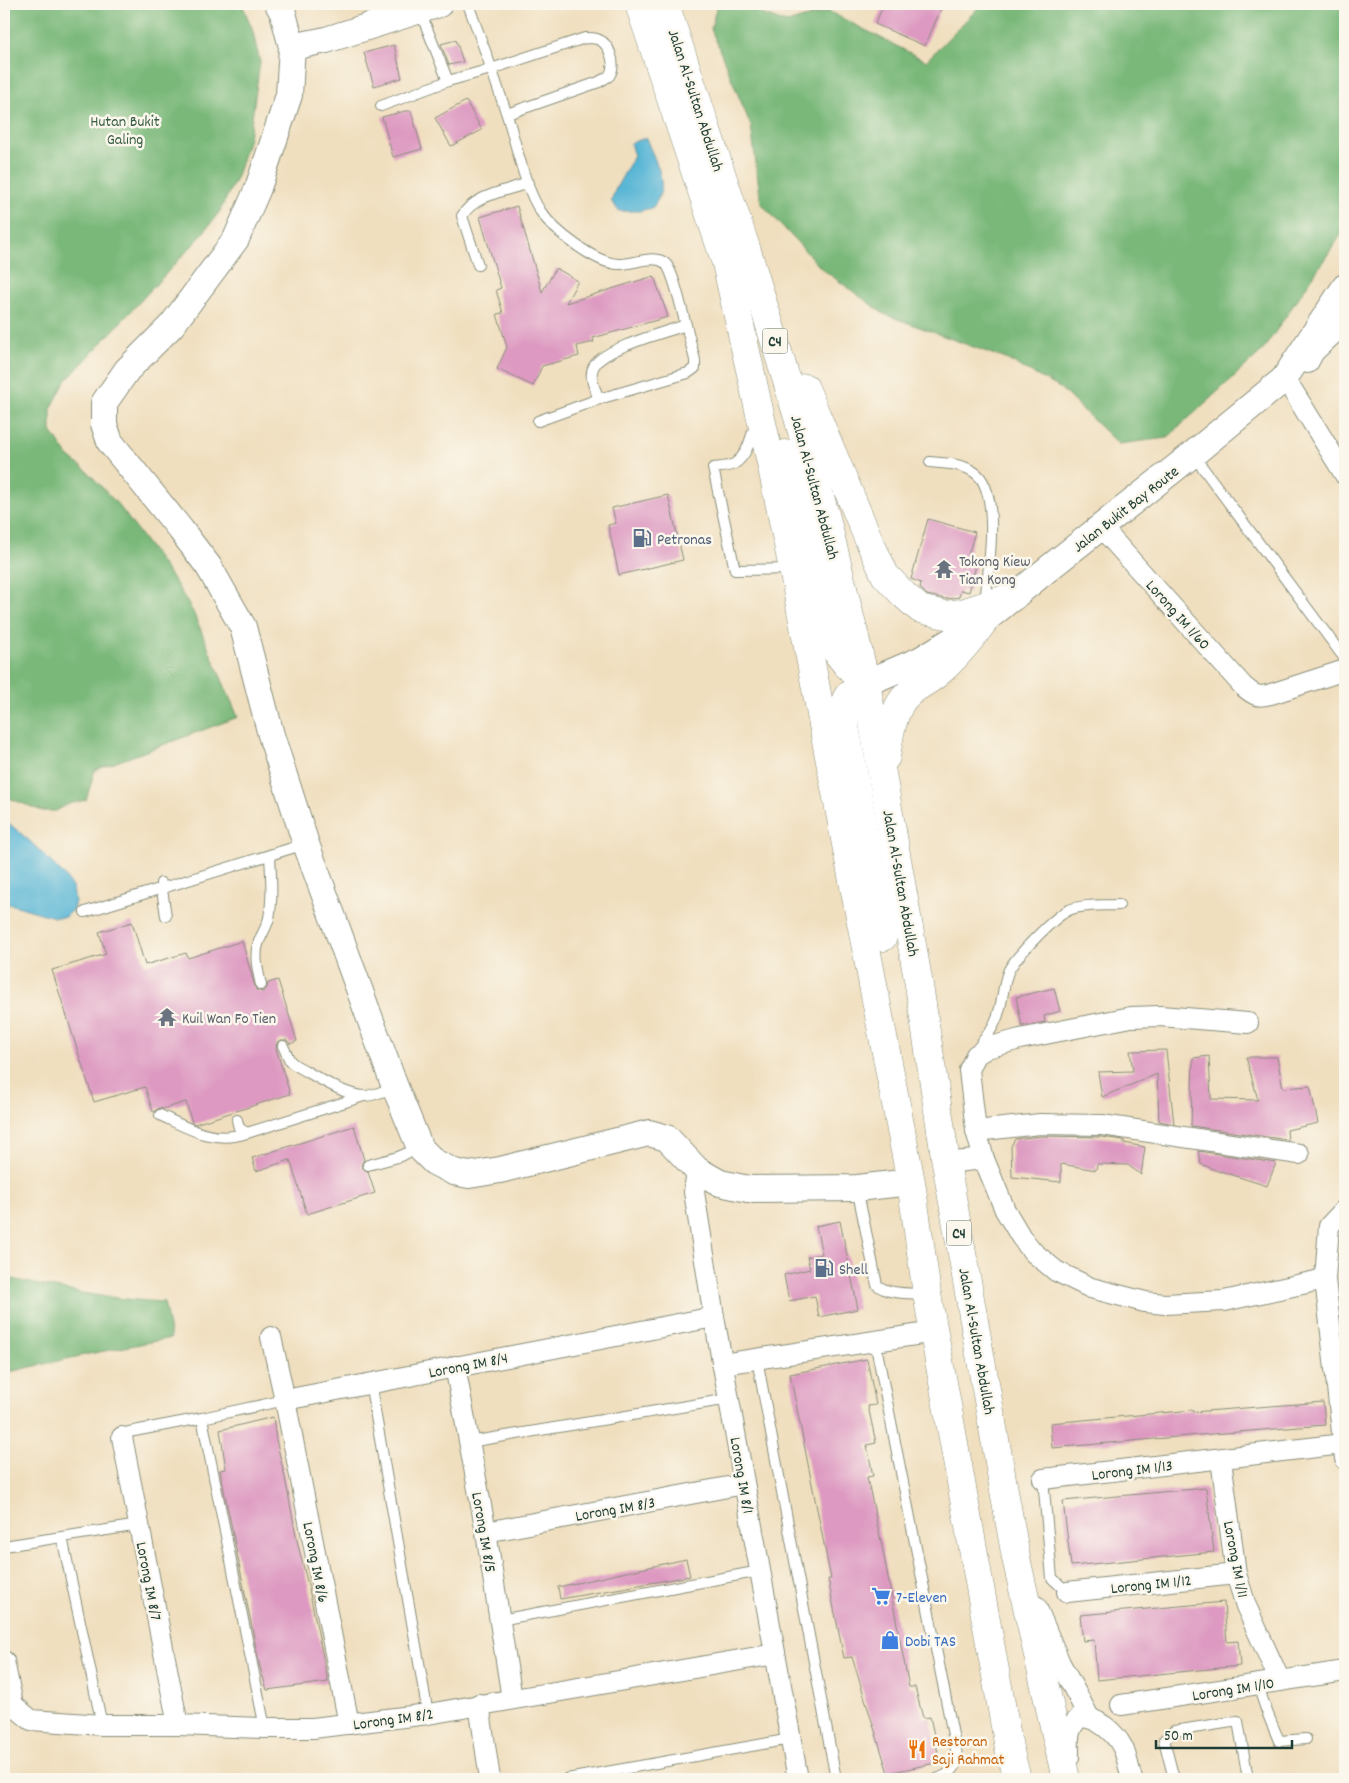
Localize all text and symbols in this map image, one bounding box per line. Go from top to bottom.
street label: Jalan Al-Sultan Abdullah [661,27,728,175]
park label: Hutan Bukit Galing [90,111,160,152]
road number: C4 [762,328,788,354]
street label: Jalan Al-Sultan Abdullah [783,413,844,562]
street label: Jalan Bukit Bay Route [1069,461,1185,559]
fuel station icon: Petronas [631,527,653,549]
place label: Petronas [657,529,712,552]
place label: Tokong Kiew Tian Kong [959,551,1031,592]
temple icon: Tokong Kiew Tian Kong [933,558,955,580]
street label: Lorong IM 1/60 [1139,575,1215,656]
street label: Jalan Al-Sultan Abdullah [875,808,924,959]
temple icon: Kuil Wan Fo Tien [156,1006,178,1028]
place label: Kuil Wan Fo Tien [182,1008,276,1031]
road number: C4 [946,1220,972,1246]
fuel station icon: Shell [813,1257,835,1279]
place label: Shell [839,1259,868,1282]
street label: Jalan Al-Sultan Abdullah [951,1266,1000,1417]
street label: Lorong IM 8/4 [427,1347,510,1385]
street label: Lorong IM 8/1 [723,1435,759,1515]
street label: Lorong IM 1/13 [1090,1455,1174,1488]
street label: Lorong IM 8/5 [464,1490,501,1574]
street label: Lorong IM 8/3 [574,1492,657,1529]
street label: Lorong IM 1/11 [1216,1519,1253,1600]
street label: Lorong IM 8/6 [295,1520,334,1605]
street label: Lorong IM 8/7 [129,1540,166,1623]
street label: Lorong IM 1/12 [1110,1570,1193,1601]
supermarket icon: 7-Eleven [870,1585,892,1607]
place label: 7-Eleven [896,1587,947,1610]
shop icon: Dobi TAS [879,1629,901,1651]
place label: Dobi TAS [905,1631,956,1654]
street label: Lorong IM 1/10 [1191,1673,1276,1708]
street label: Lorong IM 8/2 [352,1703,435,1737]
scale bar [1156,1718,1293,1750]
text: 50 m [1164,1726,1193,1748]
place label: Restoran Saji Rahmat [932,1731,1004,1772]
restaurant icon: Restoran Saji Rahmat [906,1738,928,1760]

